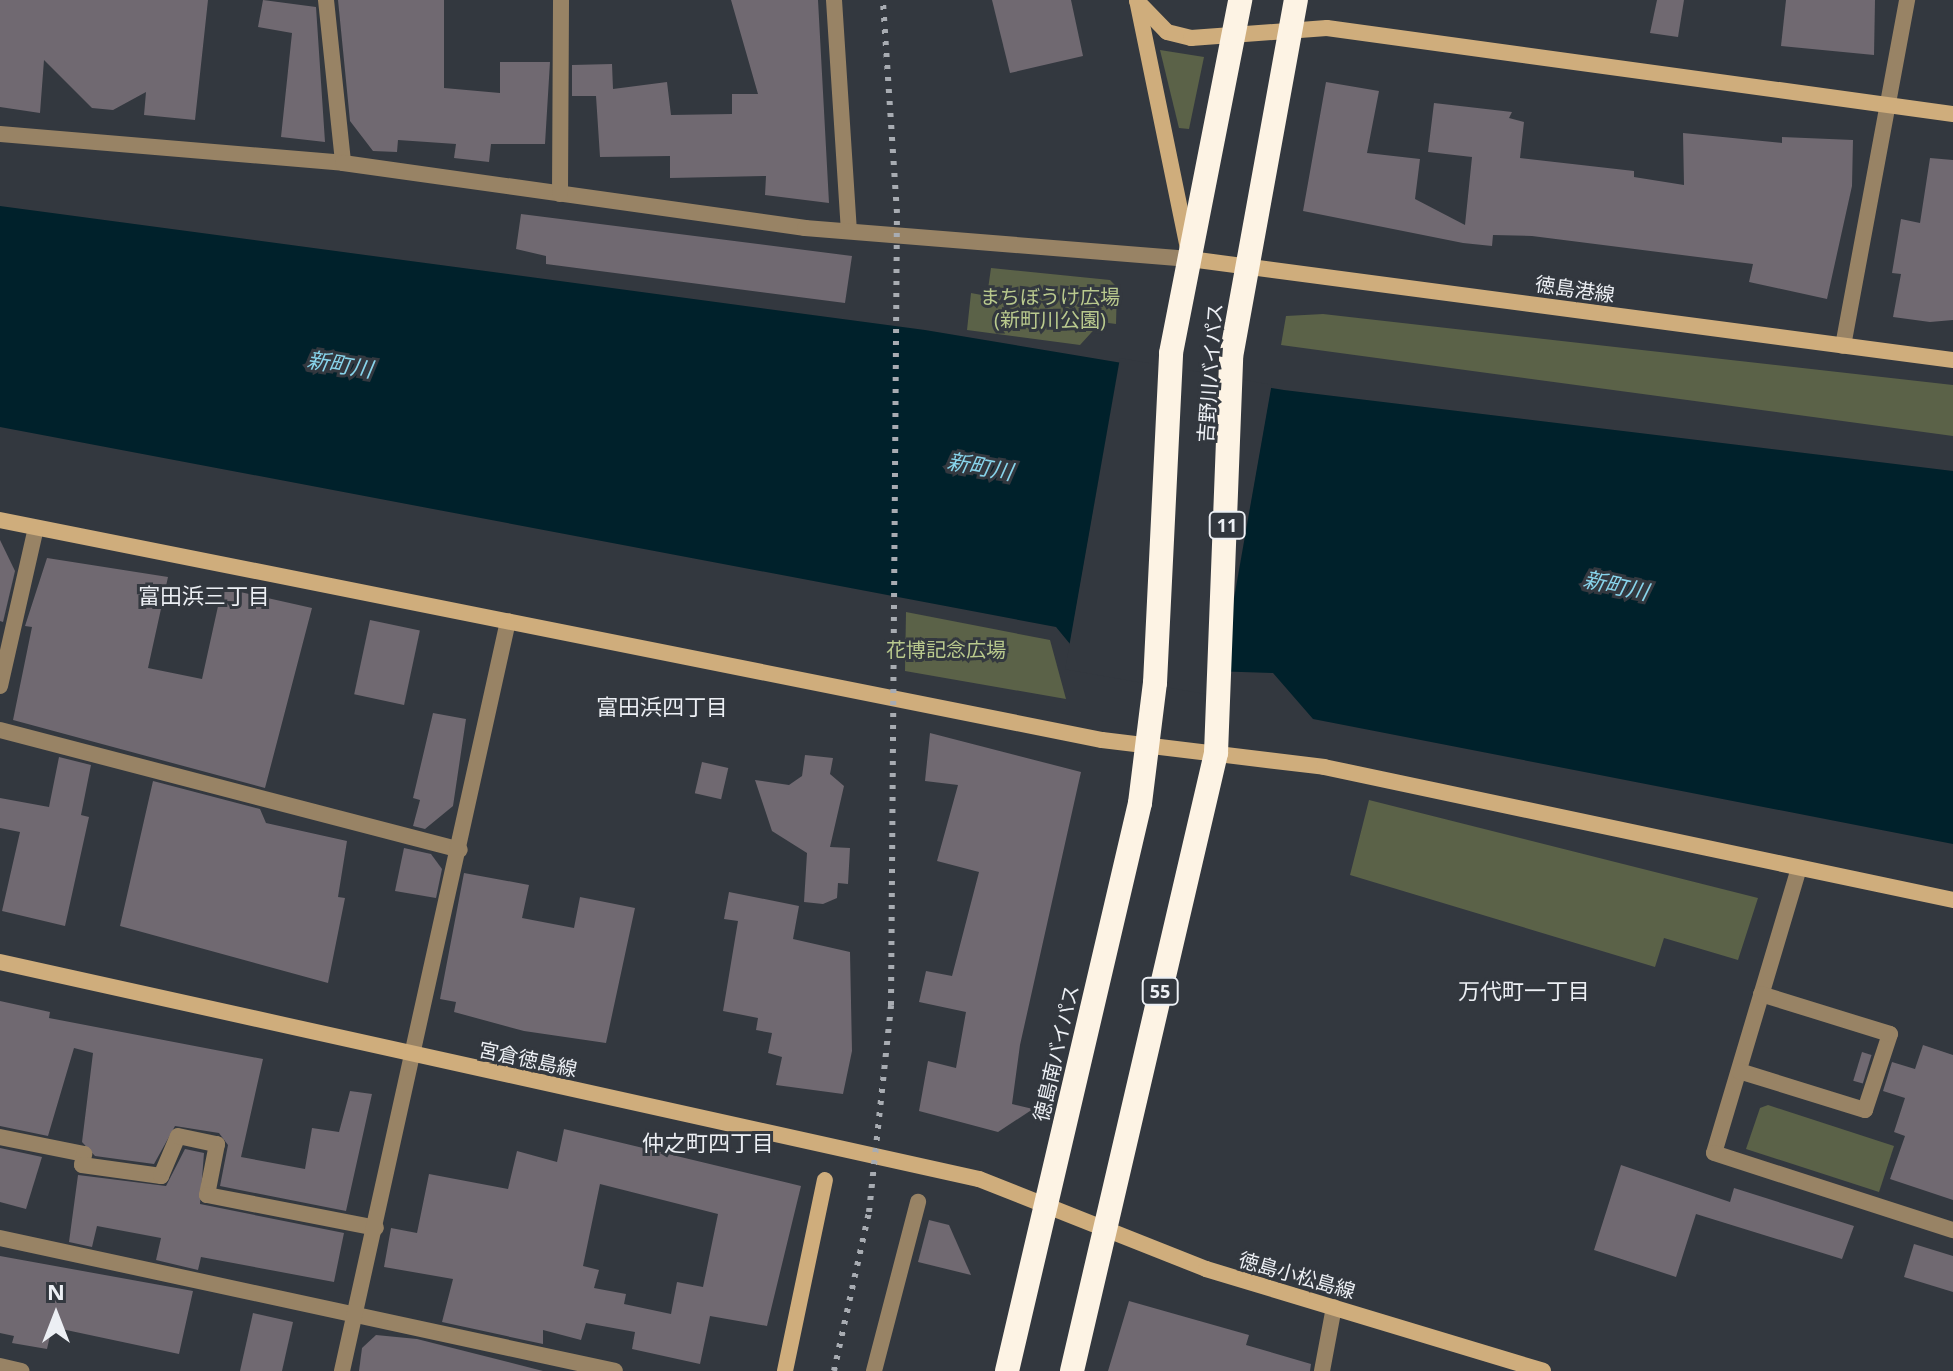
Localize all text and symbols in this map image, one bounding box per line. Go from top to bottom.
street label: 徳島港線 [1534,272,1616,306]
park label: まちぼうけ広場 (新町川公園) [980,284,1120,331]
street label: 吉野川バイパス [1193,302,1227,444]
water label: 新町川 [305,346,375,382]
water label: 新町川 [945,447,1015,485]
road number: 11 [1207,511,1247,539]
water label: 新町川 [1581,565,1651,605]
district label: 富田浜三丁目 [138,583,270,609]
park label: 花博記念広場 [886,637,1006,661]
district label: 富田浜四丁目 [596,694,728,720]
road number: 55 [1140,977,1180,1005]
district label: 万代町一丁目 [1458,978,1590,1004]
street label: 徳島南バイパス [1029,982,1083,1124]
street label: 宮倉徳島線 [477,1037,579,1081]
district label: 仲之町四丁目 [642,1130,774,1156]
street label: 徳島小松島線 [1236,1247,1358,1303]
north arrow [16,1275,96,1355]
text: N [47,1276,65,1306]

